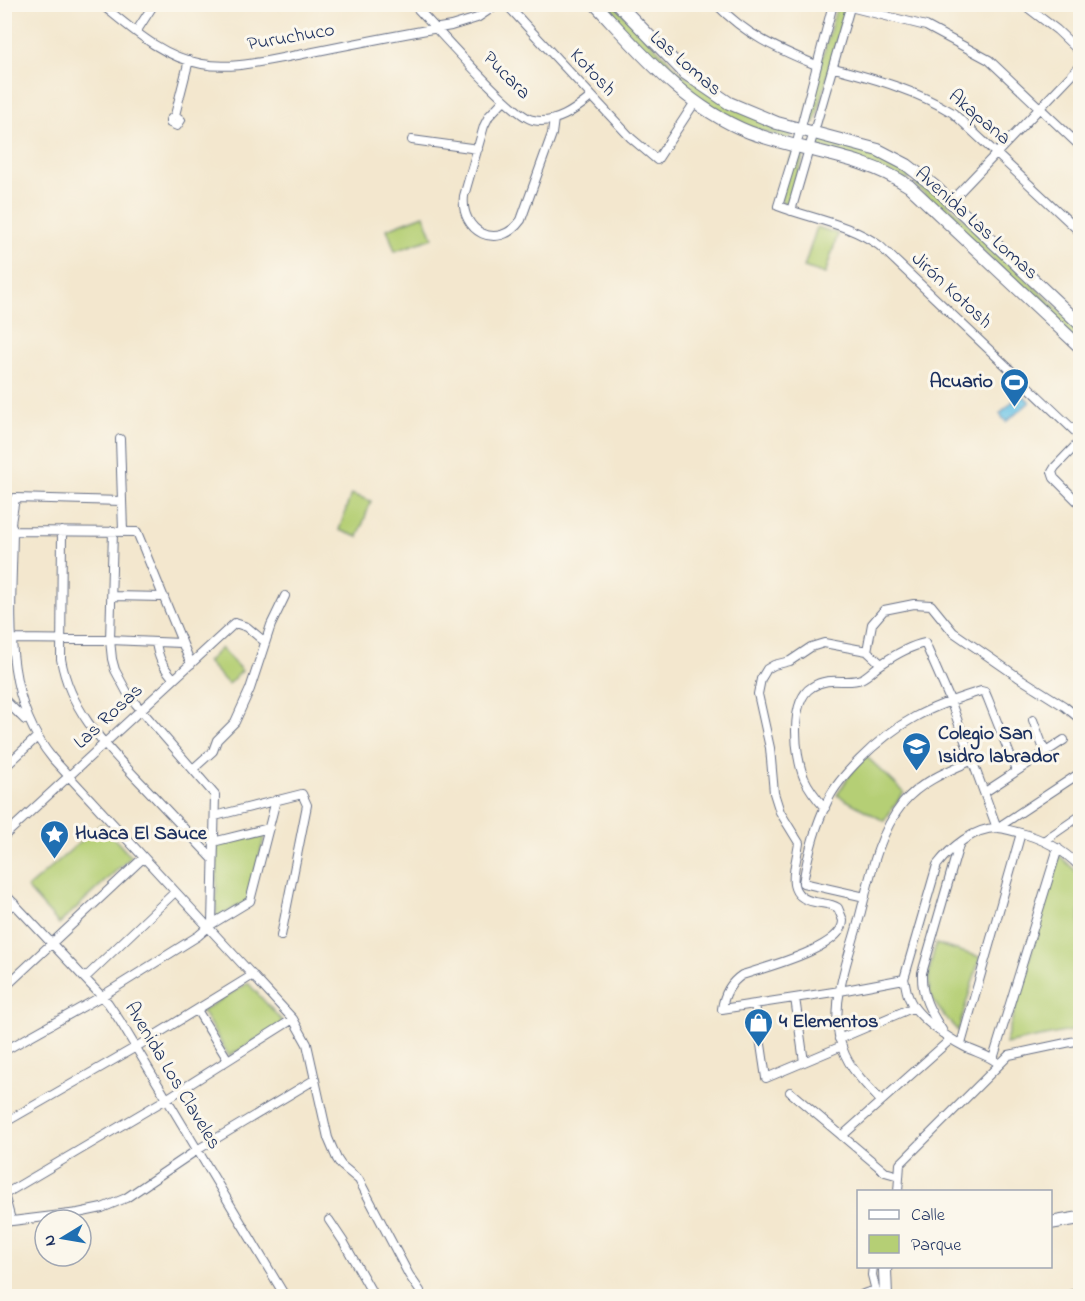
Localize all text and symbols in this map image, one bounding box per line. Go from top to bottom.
street label: Puruchuco [245,16,337,60]
street label: Las Lomas [642,24,728,104]
street label: Kotosh [562,42,622,104]
street label: Pucara [475,45,537,107]
street label: Akapana [941,83,1017,153]
street label: Avenida Las Lomas [908,160,1044,288]
street label: Jirón Kotosh [904,246,998,336]
sports icon: Acuario [998,366,1030,408]
place label: Acuario [929,368,993,397]
street label: Las Rosas [68,677,150,757]
place label: Colegio San Isidro labrador [938,720,1060,772]
school or university icon: Colegio San Isidro labrador [901,730,933,772]
place icon: Huaca El Sauce [38,818,70,860]
place label: Huaca El Sauce [75,820,208,849]
street label: Avenida Los Claveles [116,997,228,1155]
shop icon: 4 Elementos [742,1006,774,1048]
place label: 4 Elementos [779,1008,878,1037]
legend [857,1190,1052,1268]
text: Calle [911,1203,946,1229]
north arrow [33,1208,93,1268]
text: N [37,1233,63,1248]
text: Parque [911,1233,962,1259]

